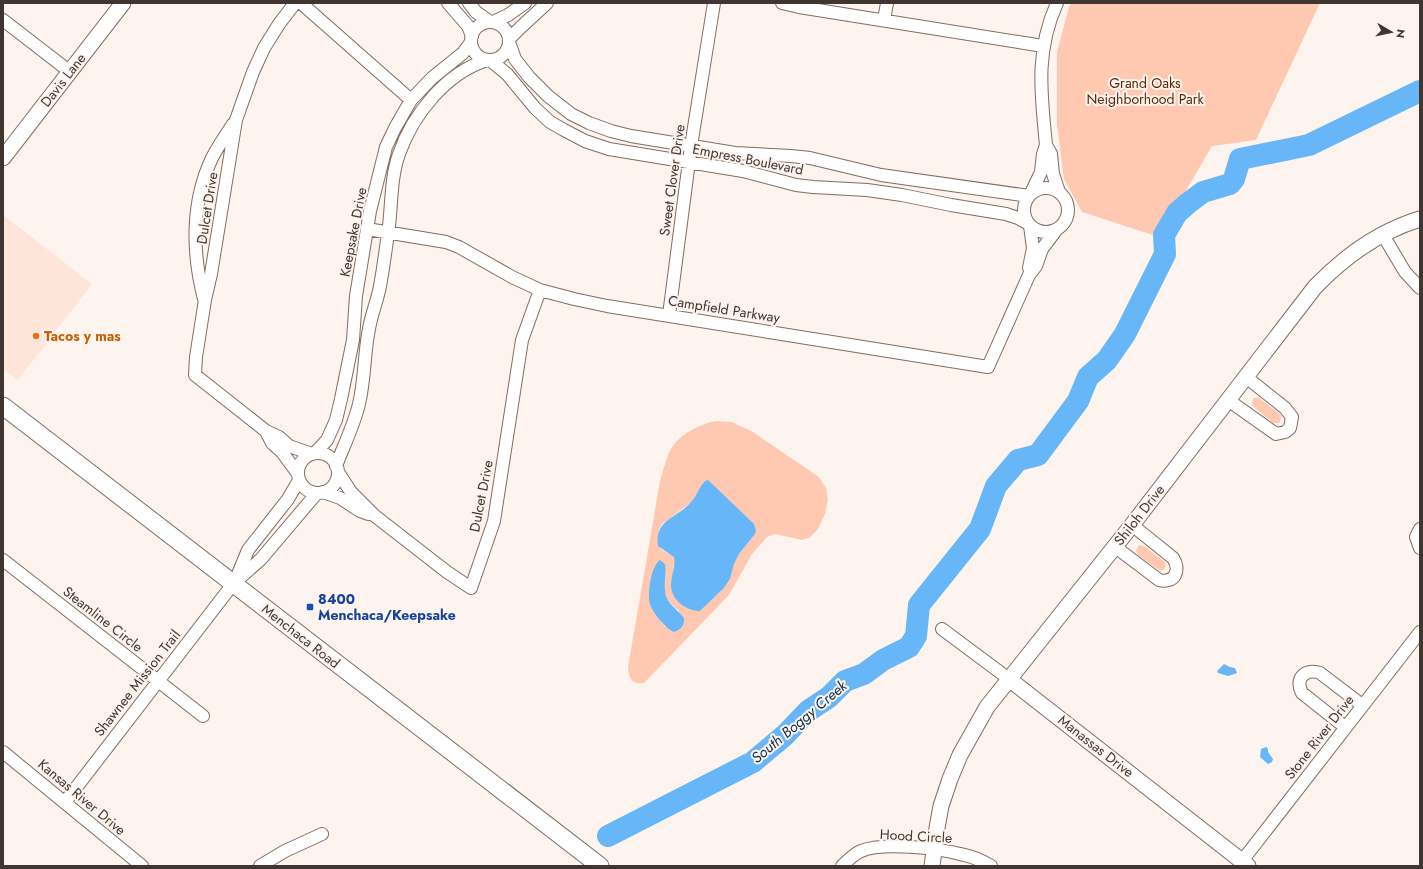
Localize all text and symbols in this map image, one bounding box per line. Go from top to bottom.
north arrow [1371,12,1411,52]
text: N [1392,28,1409,39]
street label: Davis Lane [36,49,90,111]
park label: Grand Oaks Neighborhood Park [1086,73,1204,109]
street label: Sweet Clover Drive [654,123,690,237]
street label: Empress Boulevard [691,138,805,180]
street label: Dulcet Drive [191,171,223,245]
street label: Keepsake Drive [335,186,371,278]
street label: Campfield Parkway [667,290,782,328]
place label: Tacos y mas [44,326,121,346]
marker: Tacos y mas [31,331,41,341]
street label: Dulcet Drive [464,458,498,534]
street label: Shiloh Drive [1109,480,1169,550]
street label: Steamline Circle [59,581,147,657]
place label: 8400 Menchaca/Keepsake [318,589,456,625]
street label: Menchaca Road [258,599,344,673]
marker: 8400 Menchaca/Keepsake [305,602,315,612]
street label: Shawnee Mission Trail [89,626,185,740]
water label: South Boggy Creek [746,675,852,769]
street label: Stone River Drive [1280,691,1358,783]
street label: Manassas Drive [1054,710,1138,782]
street label: Kansas River Drive [34,754,130,840]
street label: Hood Circle [879,824,953,848]

